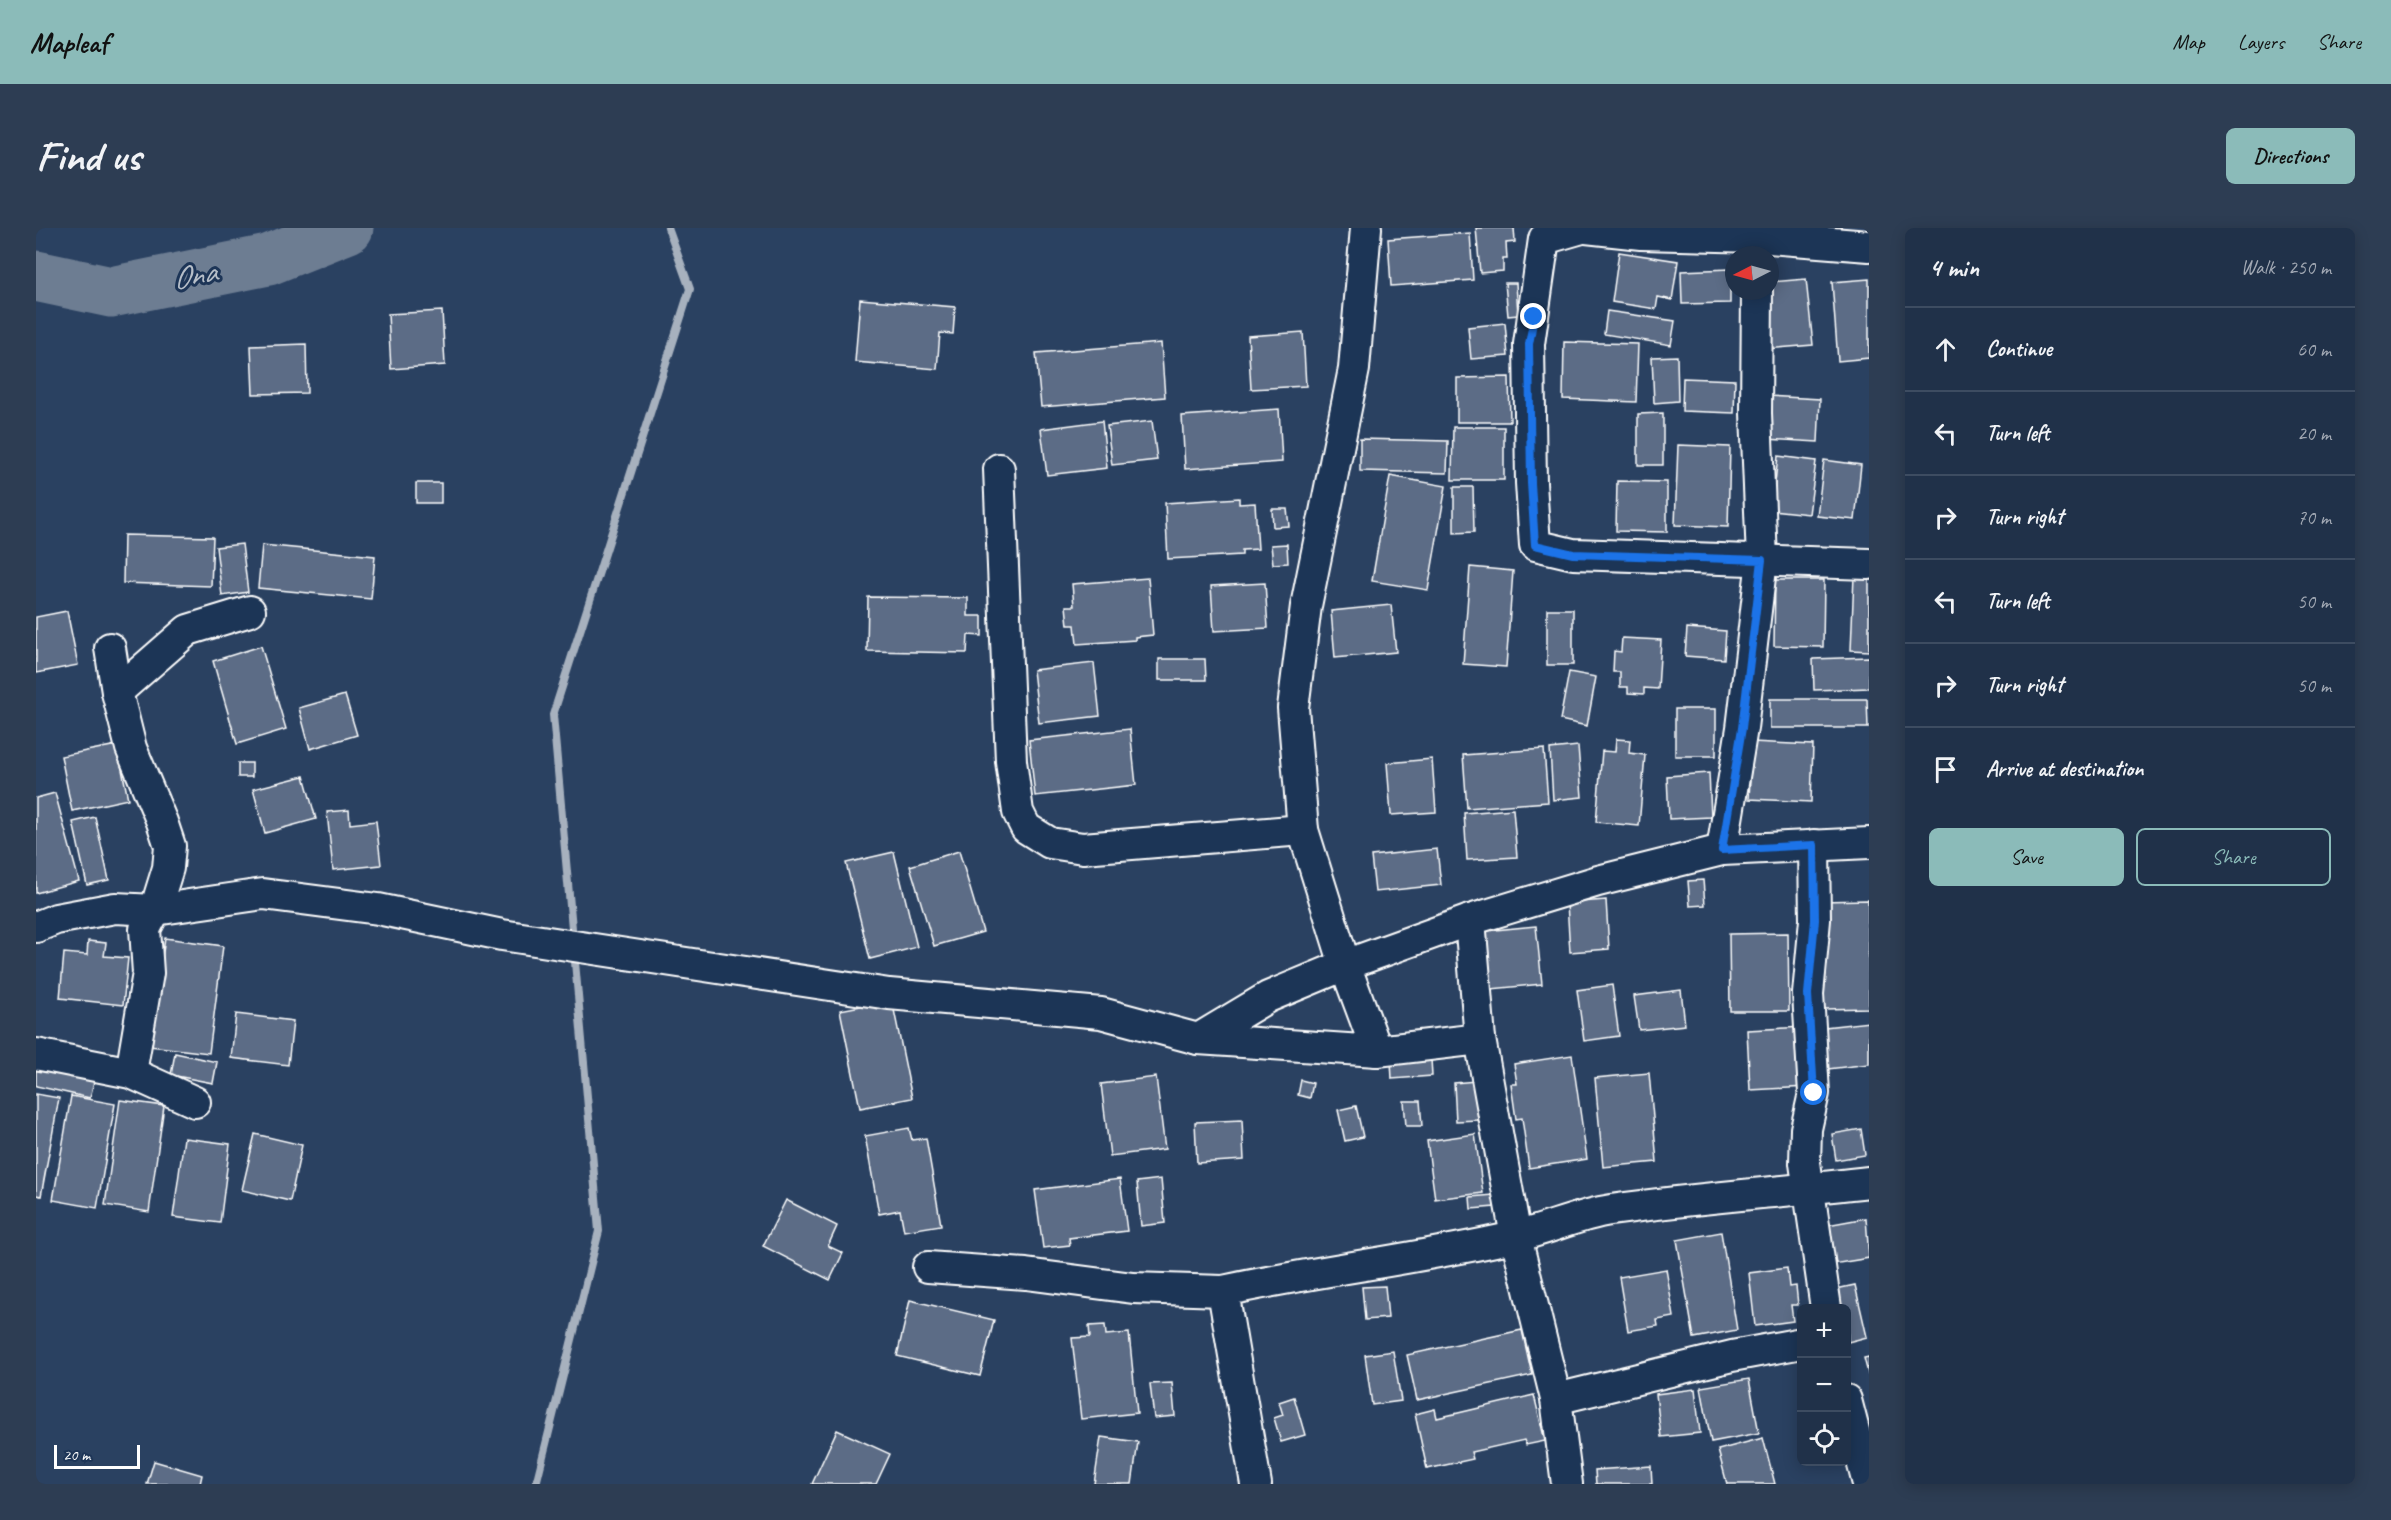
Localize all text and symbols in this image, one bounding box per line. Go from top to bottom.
text: Mapleaf [30,25,108,60]
text: Map [2172,29,2205,55]
text: Layers [2238,29,2284,55]
text: Share [2317,29,2361,55]
button: Directions [2226,128,2355,184]
text: Find us [36,130,141,183]
north arrow [1725,246,1779,300]
water label: Ona [168,250,223,299]
text: 4 min [1929,251,1979,284]
text: Walk · 250 m [2241,255,2331,280]
route end [1520,303,1546,329]
icon: ahead [1929,333,1962,366]
text: Continue [1986,335,2052,363]
text: 60 m [2297,337,2331,362]
icon: left [1929,417,1962,450]
text: Turn left [1986,419,2050,447]
text: 20 m [2297,421,2331,446]
icon: right [1929,501,1962,534]
text: Turn right [1986,503,2063,531]
text: 70 m [2297,505,2331,530]
icon: left [1929,585,1962,618]
text: Turn left [1986,587,2050,615]
text: 50 m [2297,589,2331,614]
icon: right [1929,669,1962,702]
text: Turn right [1986,671,2063,699]
text: 50 m [2297,673,2331,698]
icon: arrive [1929,753,1962,786]
text: Arrive at destination [1986,755,2143,783]
button: Save [1929,828,2124,886]
button: Share [2136,828,2331,886]
route start [1800,1079,1826,1105]
map controls [1797,1304,1851,1466]
button: + [1797,1304,1851,1358]
button: − [1797,1358,1851,1412]
button: locate [1797,1412,1851,1466]
scale bar [54,1442,140,1470]
text: 20 m [63,1445,90,1465]

